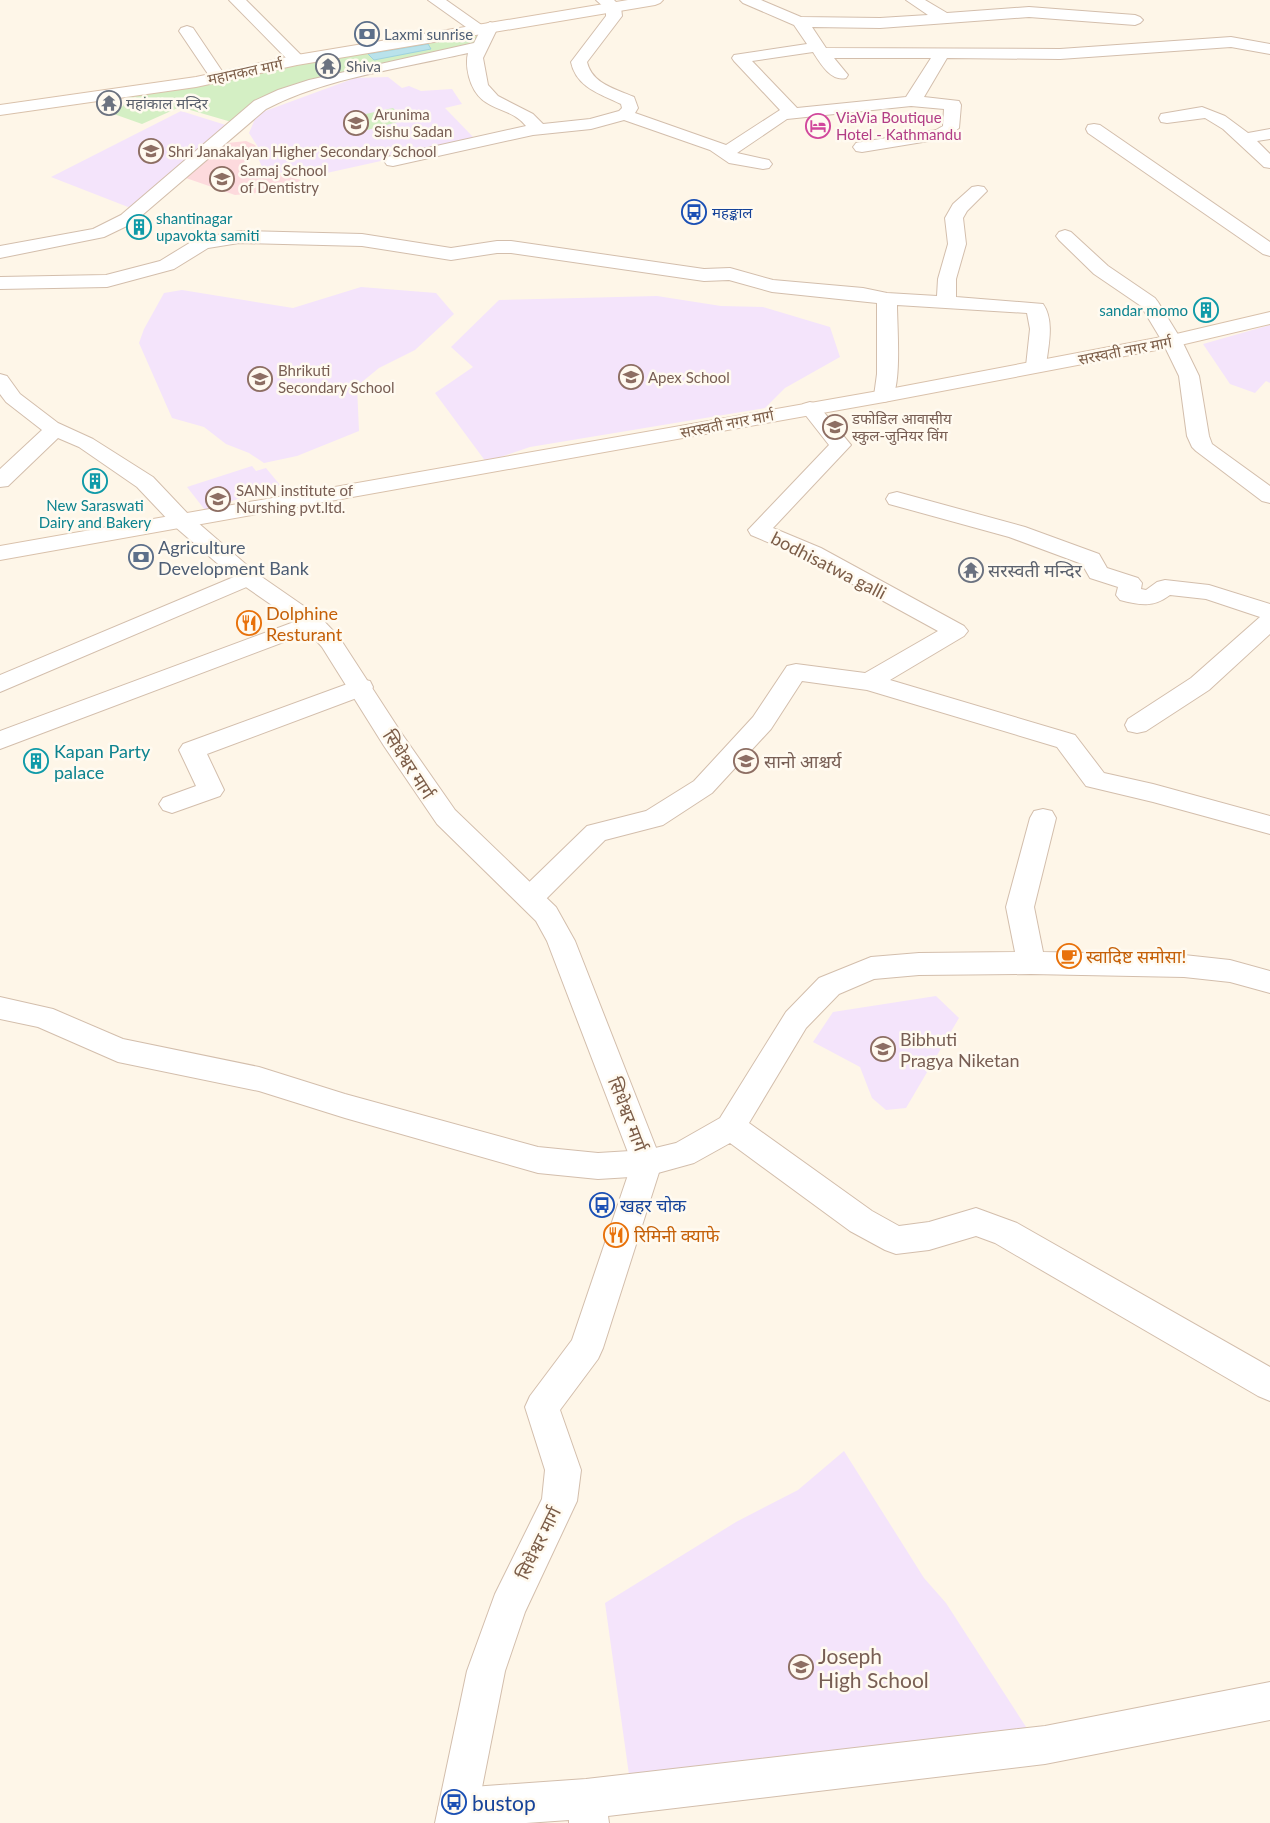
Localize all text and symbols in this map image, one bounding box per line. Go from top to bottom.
bank icon: Laxmi sunrise [354,21,380,47]
place label: Laxmi sunrise [384,25,473,43]
temple icon: Shiva [315,53,341,79]
street label: महानकल मार्ग [206,54,285,88]
place label: Shiva [346,57,381,75]
temple icon: महांकाल मन्दिर [96,90,122,116]
place label: महांकाल मन्दिर [126,94,209,112]
place label: Arunima Sishu Sadan [374,105,452,140]
place label: ViaVia Boutique Hotel - Kathmandu [836,108,962,143]
school or university icon: Arunima Sishu Sadan [343,110,369,136]
hotel icon: ViaVia Boutique Hotel - Kathmandu [805,113,831,139]
school or university icon: Shri Janakalyan Higher Secondary School [138,138,164,164]
place label: Shri Janakalyan Higher Secondary School [168,142,437,160]
place label: Samaj School of Dentistry [240,161,327,196]
school or university icon: Samaj School of Dentistry [209,166,235,192]
bus stop icon: महङ्काल [681,199,707,225]
place label: महङ्काल [712,203,753,221]
place label: shantinagar upavokta samiti [156,209,260,244]
building icon: shantinagar upavokta samiti [126,214,152,240]
building icon: sandar momo [1193,297,1219,323]
place label: sandar momo [1099,301,1188,319]
street label: सरस्वती नगर मार्ग [1077,332,1174,368]
place label: Bhrikuti Secondary School [278,361,395,396]
school or university icon: Apex School [618,364,644,390]
school or university icon: Bhrikuti Secondary School [247,366,273,392]
place label: Apex School [648,368,730,386]
street label: सरस्वती नगर मार्ग [679,405,776,441]
place label: डफोडिल आवासीय स्कुल-जुनियर विंग [851,409,952,446]
school or university icon: डफोडिल आवासीय स्कुल-जुनियर विंग [822,414,848,440]
building icon: New Saraswati Dairy and Bakery [82,468,108,494]
place label: SANN institute of Nurshing pvt.ltd. [236,481,354,516]
school or university icon: SANN institute of Nurshing pvt.ltd. [205,486,231,512]
place label: New Saraswati Dairy and Bakery [39,496,151,531]
street label: bodhisatwa galli [768,526,890,604]
place label: Agriculture Development Bank [158,536,310,579]
bank icon: Agriculture Development Bank [128,544,154,570]
temple icon: सरस्वती मन्दिर [958,557,984,583]
place label: सरस्वती मन्दिर [988,559,1083,581]
place label: Dolphine Resturant [266,602,343,645]
restaurant icon: Dolphine Resturant [236,610,262,636]
street label: सिधेश्वर मार्ग [379,725,440,803]
place label: Kapan Party palace [54,740,151,783]
building icon: Kapan Party palace [23,748,49,774]
school or university icon: सानो आश्चर्य [733,748,759,774]
place label: सानो आश्चर्य [764,750,842,772]
cafe icon: स्वादिष्ट समोसा! [1056,943,1082,969]
place label: स्वादिष्ट समोसा! [1086,945,1186,967]
place label: Bibhuti Pragya Niketan [900,1028,1019,1071]
school or university icon: Bibhuti Pragya Niketan [870,1036,896,1062]
street label: सिधेश्वर मार्ग [604,1074,653,1155]
bus stop icon: खहर चोक [589,1192,615,1218]
place label: खहर चोक [620,1194,687,1216]
restaurant icon: रिमिनी क्याफे [603,1222,629,1248]
place label: रिमिनी क्याफे [634,1224,720,1246]
street label: सिधेश्वर मार्ग [511,1502,565,1583]
place label: Joseph High School [818,1643,929,1692]
school or university icon: Joseph High School [788,1654,814,1680]
bus stop icon: bustop [441,1789,467,1815]
place label: bustop [472,1790,536,1815]

